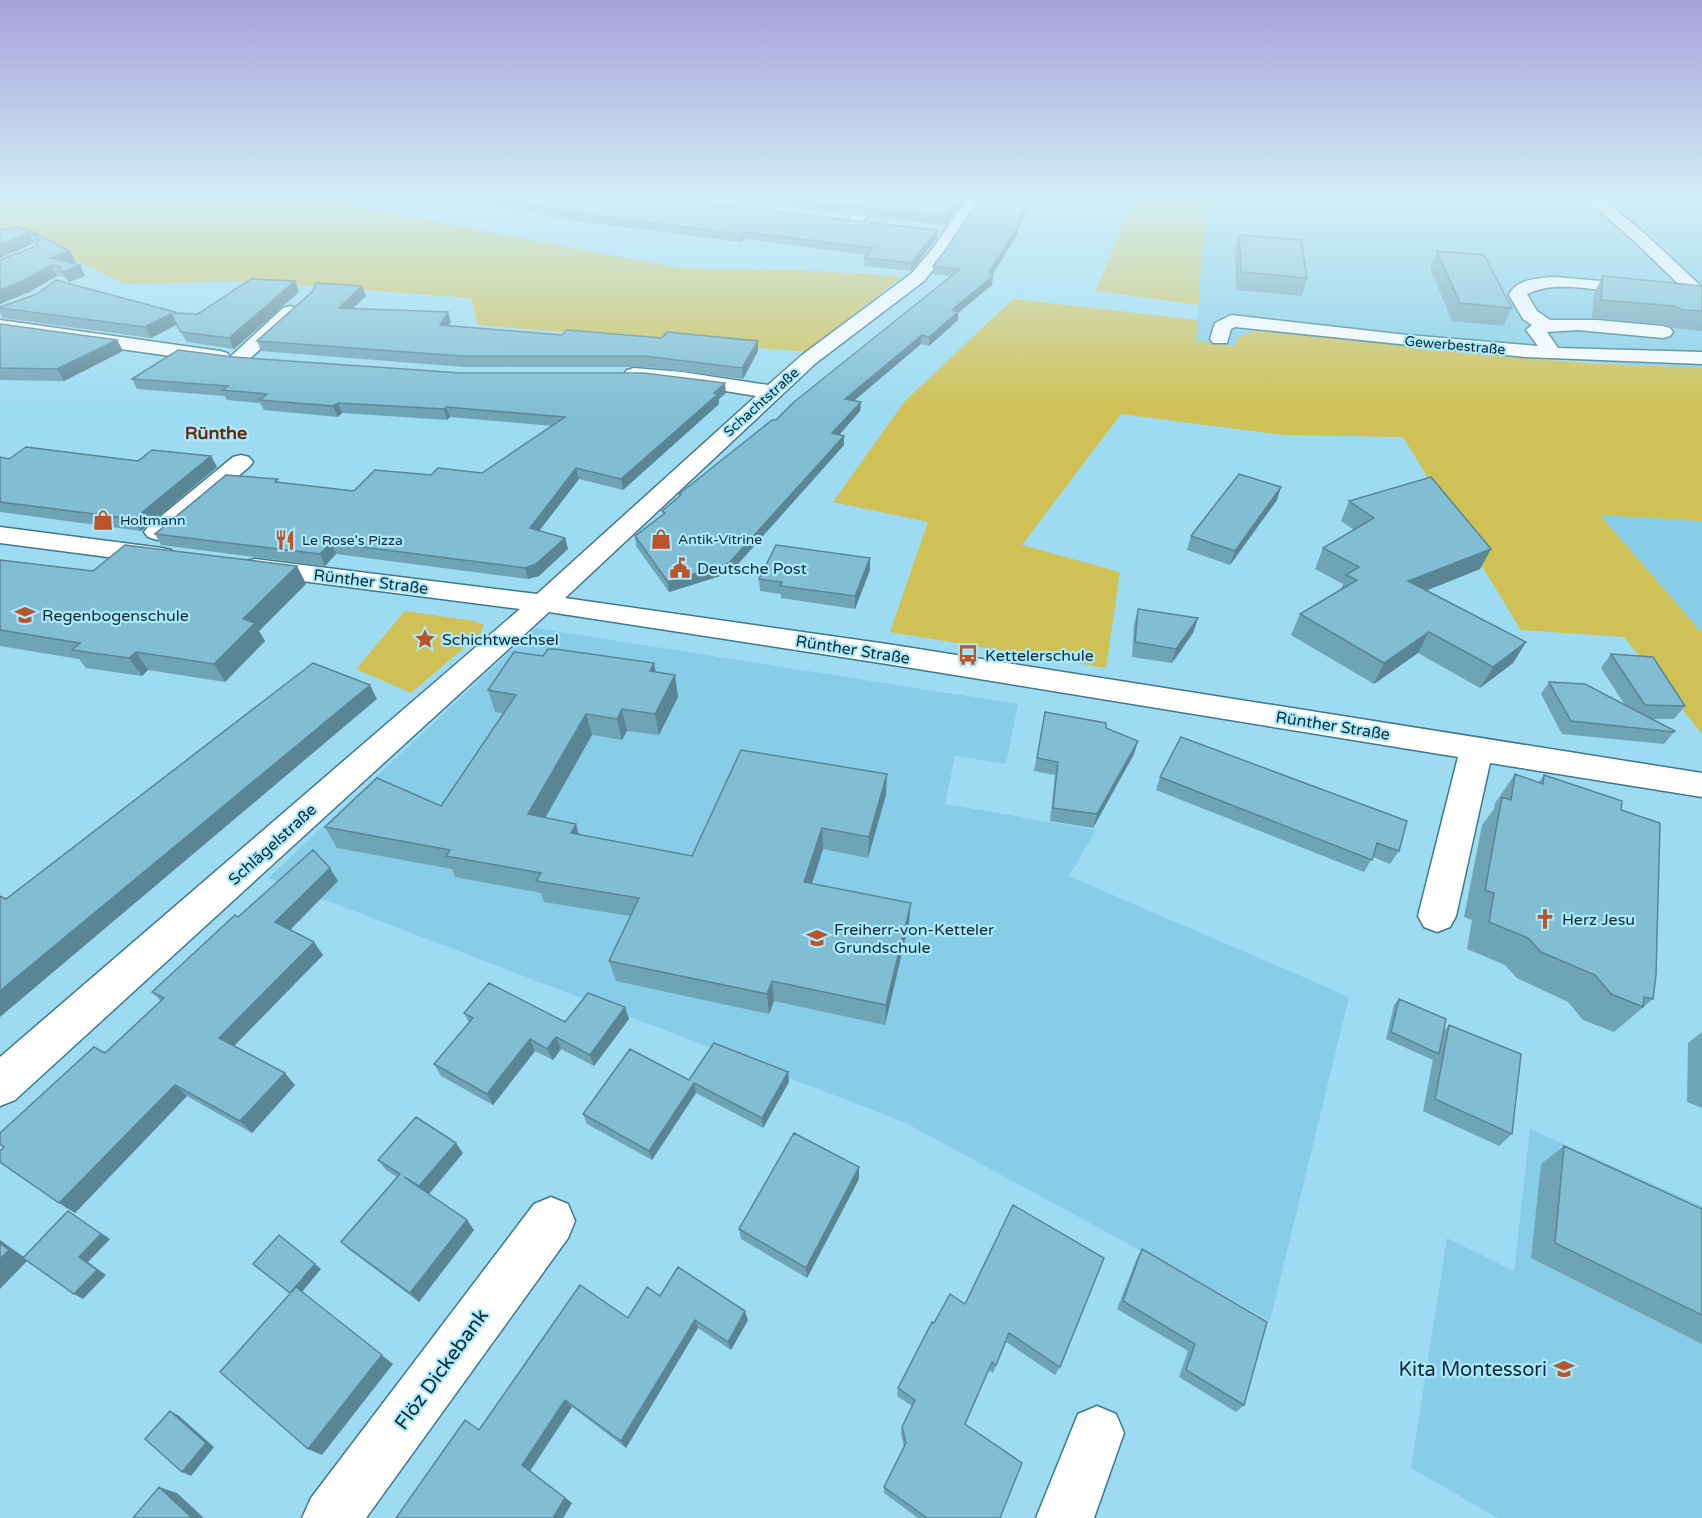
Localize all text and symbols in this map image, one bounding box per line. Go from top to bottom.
street label: Gewerbestraße [1404,333,1506,358]
street label: Schachtstraße [720,364,802,441]
district label: Rünthe [185,422,247,444]
shop icon: Holtmann [91,508,115,532]
place label: Holtmann [120,512,186,529]
shop icon: Antik-Vitrine [649,527,673,551]
restaurant icon: Le Rose's Pizza [273,528,297,552]
place label: Antik-Vitrine [678,531,762,548]
place label: Le Rose's Pizza [302,532,403,549]
public building icon: Deutsche Post [668,556,692,580]
place label: Deutsche Post [697,559,807,579]
street label: Rünther Straße [312,565,429,599]
school or university icon: Regenbogenschule [13,603,37,627]
place label: Regenbogenschule [42,606,189,626]
place icon: Schichtwechsel [413,627,437,651]
place label: Schichtwechsel [442,630,559,650]
street label: Rünther Straße [794,631,911,669]
bus stop icon: Kettelerschule [956,643,980,667]
place label: Kettelerschule [985,646,1094,666]
street label: Rünther Straße [1274,707,1391,745]
street label: Schlägelstraße [224,800,321,890]
church icon: Herz Jesu [1533,907,1557,931]
place label: Herz Jesu [1562,910,1635,930]
place label: Freiherr-von-Ketteler Grundschule [834,920,995,958]
school or university icon: Freiherr-von-Ketteler Grundschule [805,926,829,950]
street label: Flöz Dickebank [390,1304,494,1435]
school or university icon: Kita Montessori [1552,1357,1576,1381]
place label: Kita Montessori [1399,1358,1547,1382]

